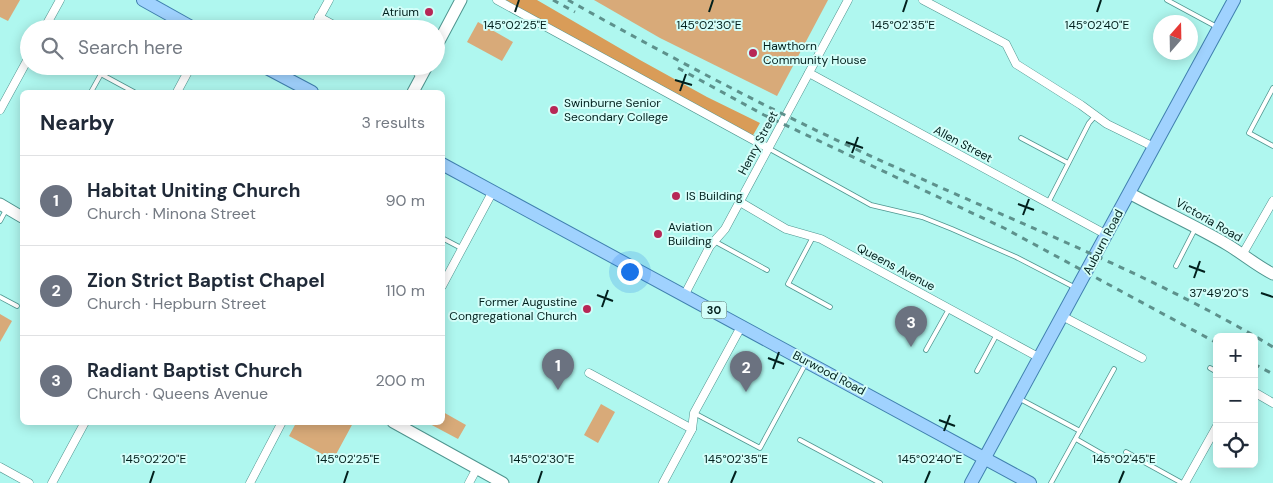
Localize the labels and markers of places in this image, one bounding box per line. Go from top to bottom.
place label: Atrium [382,4,419,20]
marker: Atrium [423,6,435,18]
place label: Hawthorn Community House [763,38,867,68]
marker: Hawthorn Community House [747,47,759,59]
place label: Swinburne Senior Secondary College [564,95,668,125]
marker: Swinburne Senior Secondary College [548,104,560,116]
place label: IS Building [686,188,743,204]
marker: IS Building [670,190,682,202]
place label: Aviation Building [668,219,713,249]
marker: Aviation Building [652,228,664,240]
place label: Former Augustine Congregational Church [449,294,577,324]
marker: Former Augustine Congregational Church [581,303,593,315]
pin: 3 [895,306,927,347]
pin: 1 [542,349,574,390]
pin: 2 [730,351,762,392]

